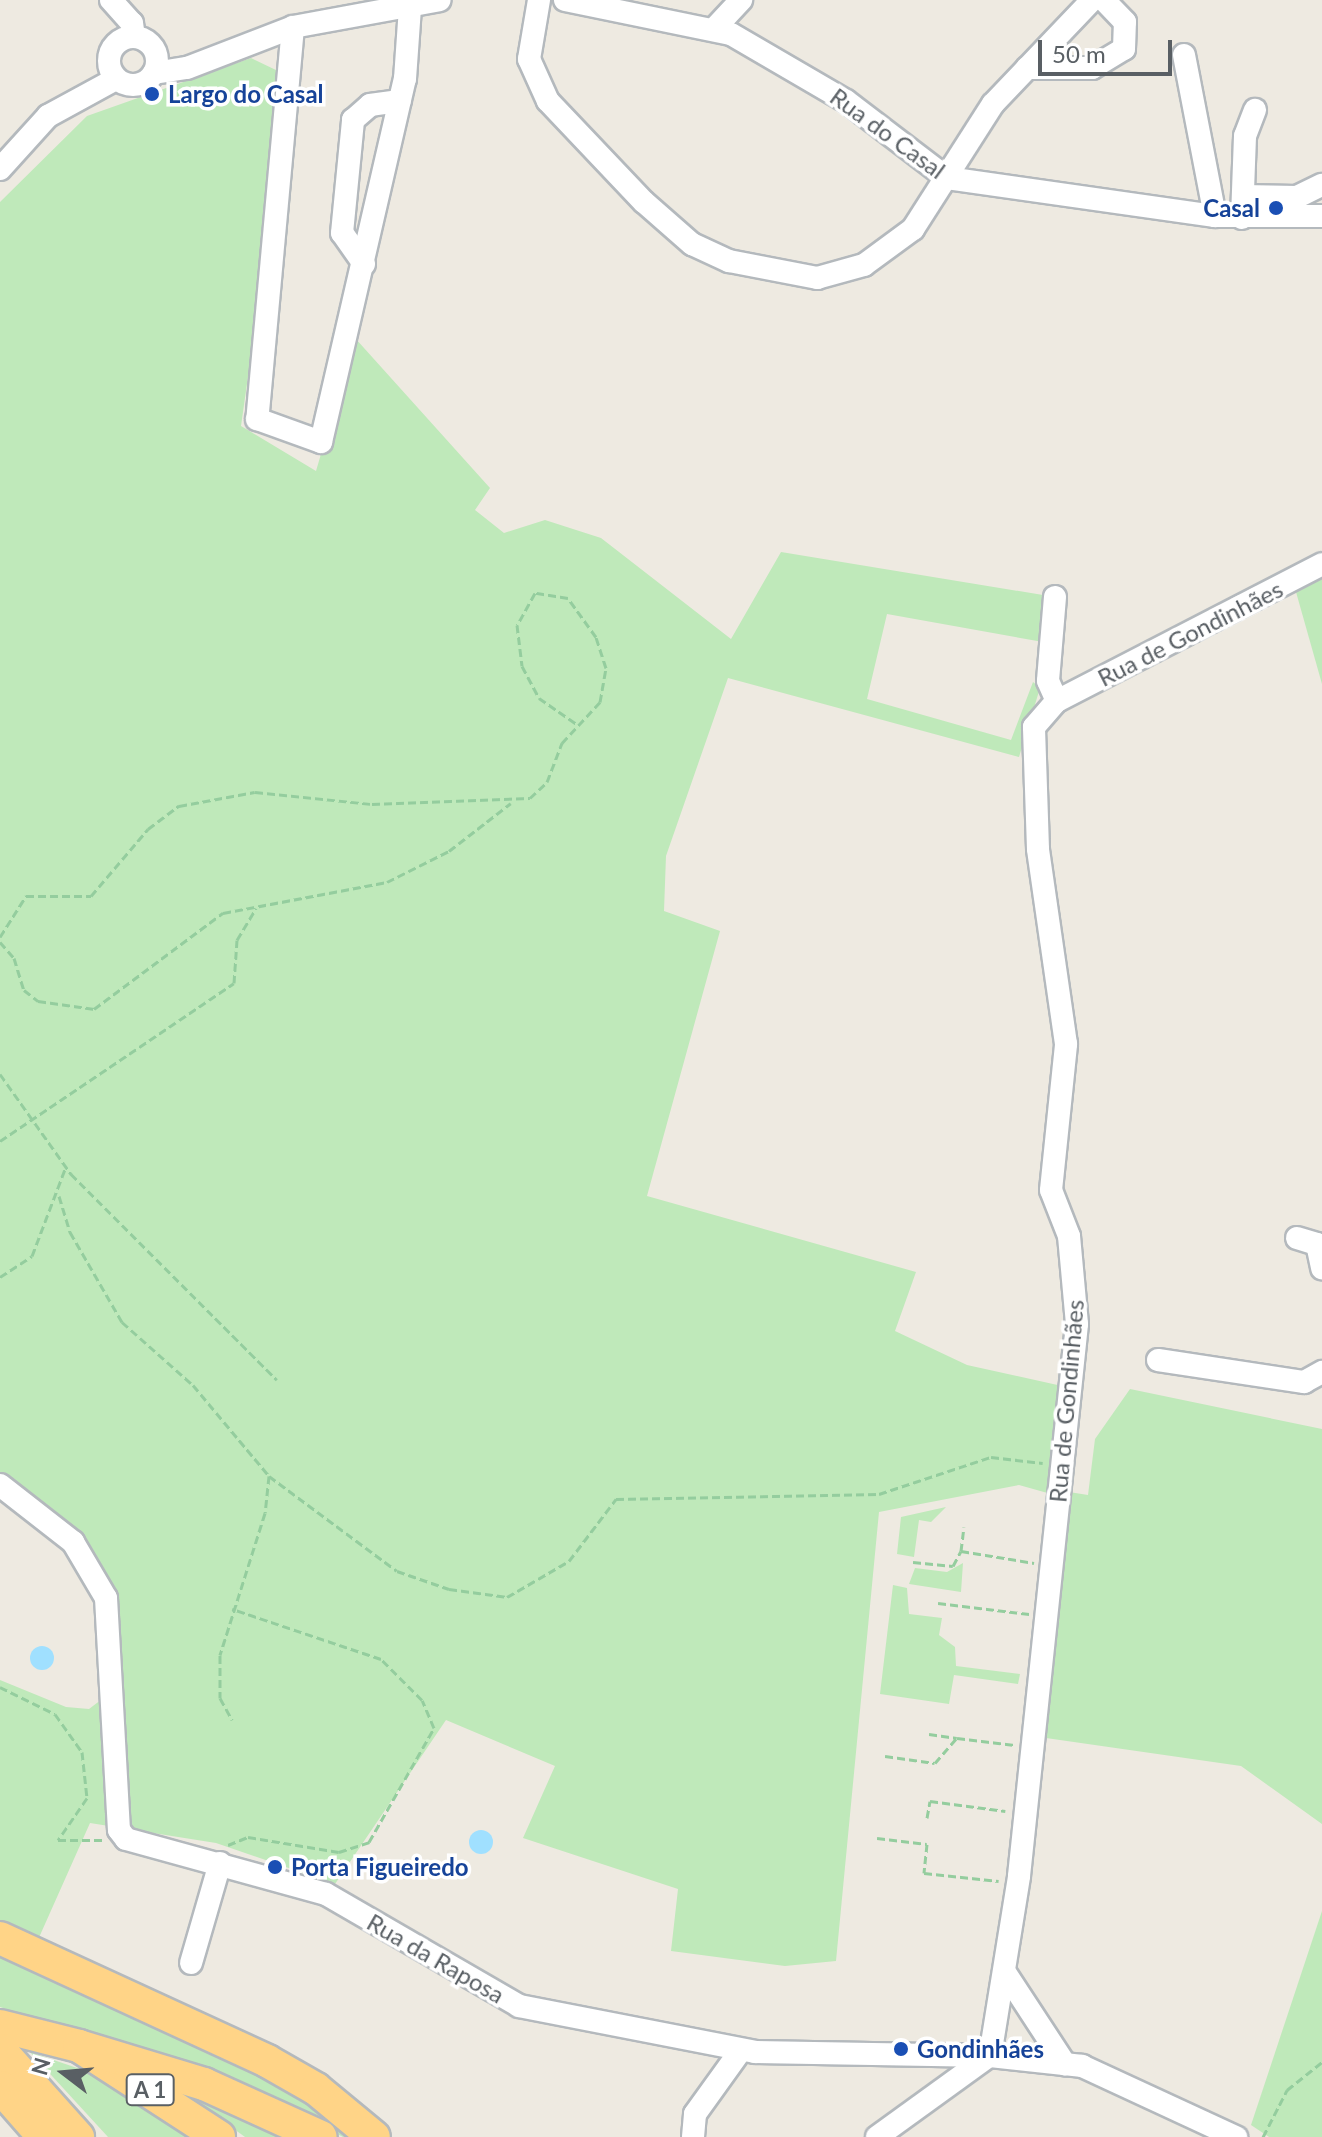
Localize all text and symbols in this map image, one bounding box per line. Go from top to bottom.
scale bar [1042,24,1176,74]
text: 50 m [1052,39,1106,68]
place label: Largo do Casal [168,80,324,108]
street label: Rua do Casal [825,82,951,184]
marker: Largo do Casal [143,85,161,103]
place label: Casal [1203,194,1260,222]
marker: Casal [1267,199,1285,217]
street label: Rua de Gondinhães [1093,574,1287,692]
street label: Rua de Gondinhães [1043,1298,1089,1504]
place label: Porta Figueiredo [291,1853,469,1881]
marker: Porta Figueiredo [266,1858,284,1876]
street label: Rua da Raposa [362,1907,510,2009]
north arrow [24,2033,104,2113]
place label: Gondinhães [917,2035,1044,2063]
marker: Gondinhães [892,2040,910,2058]
text: N [25,2054,56,2078]
road number: A 1 [124,2072,176,2108]

